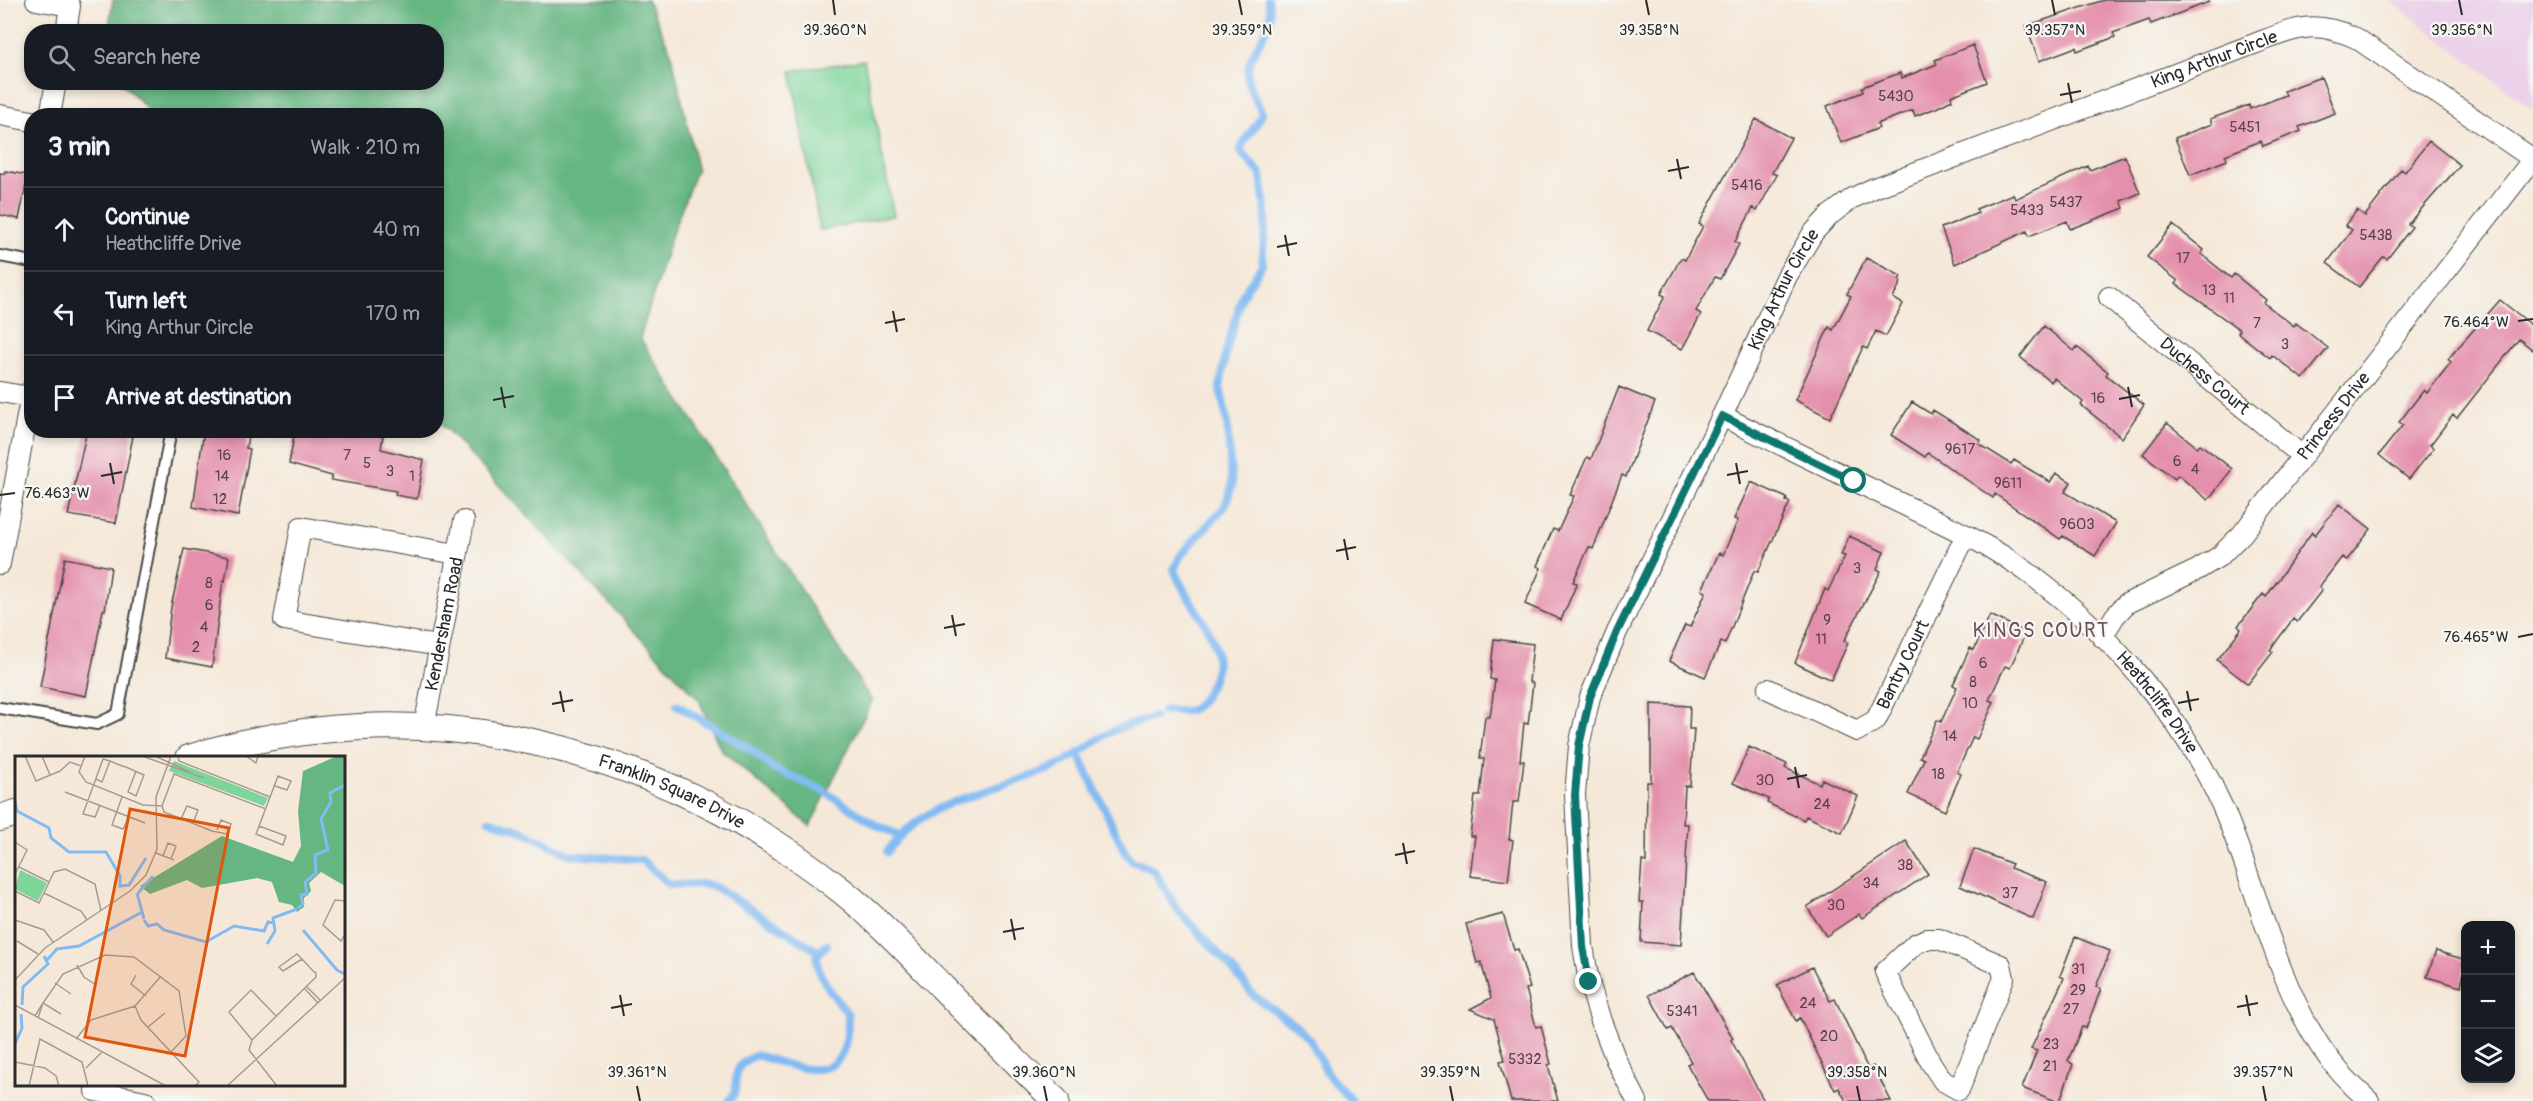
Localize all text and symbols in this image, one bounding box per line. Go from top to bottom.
text: 39.360°N [803,21,867,40]
text: 39.359°N [1212,21,1272,40]
text: 39.358°N [1619,21,1679,40]
text: 39.357°N [2025,21,2085,40]
text: 39.356°N [2431,21,2493,40]
search box [24,24,444,90]
street label: King Arthur Circle [2148,25,2281,94]
icon: search [45,41,78,74]
text: Search here [93,43,200,71]
house number: 5430 [1878,87,1914,106]
house number: 5451 [2230,118,2260,137]
text: 3 min [48,131,110,163]
text: Walk · 210 m [311,135,420,160]
house number: 5416 [1731,176,1763,195]
house number: 5437 [2049,193,2083,212]
house number: 5433 [2010,201,2044,220]
text: Continue [105,203,189,231]
icon: ahead [48,213,81,246]
text: 40 m [373,217,420,242]
street label: King Arthur Circle [1743,225,1825,354]
house number: 5438 [2360,226,2393,245]
text: Heathcliffe Drive [105,231,241,256]
house number: 17 [2176,249,2190,268]
house number: 13 [2202,281,2216,300]
text: Turn left [105,287,187,315]
house number: 11 [2223,289,2235,308]
icon: left [48,297,81,330]
text: 170 m [366,301,420,326]
text: 76.464°W [2443,313,2509,332]
house number: 7 [2253,314,2261,333]
text: King Arthur Circle [105,315,253,340]
street label: Duchess Court [2155,332,2255,420]
house number: 3 [2281,335,2289,354]
street label: Princess Drive [2292,367,2375,465]
icon: arrive [48,381,81,414]
text: Arrive at destination [105,383,291,411]
house number: 16 [2091,389,2105,408]
house number: 9617 [1945,440,1975,459]
house number: 16 [217,446,231,465]
house number: 7 [343,446,351,465]
house number: 6 [2173,452,2181,471]
house number: 5 [363,454,371,473]
house number: 4 [2191,460,2200,479]
house number: 3 [386,462,394,481]
house number: 14 [215,467,230,486]
house number: 1 [409,467,415,486]
route start [1840,467,1866,493]
house number: 9611 [1994,474,2022,493]
text: 76.463°W [24,484,90,503]
house number: 12 [213,490,227,509]
house number: 9603 [2059,515,2095,534]
street label: Kendersham Road [420,555,469,693]
house number: 3 [1853,559,1861,578]
house number: 8 [205,574,213,593]
house number: 6 [205,596,213,615]
house number: 9 [1823,611,1831,630]
street label: Bantry Court [1872,616,1935,713]
house number: 4 [200,618,209,637]
district label: KINGS COURT [1972,618,2110,643]
text: 76.465°W [2444,628,2509,647]
house number: 11 [1815,630,1827,649]
house number: 2 [192,638,200,657]
street label: Heathcliffe Drive [2111,646,2203,758]
house number: 6 [1979,654,1987,673]
house number: 8 [1969,673,1977,692]
house number: 10 [1962,694,1978,713]
house number: 14 [1943,727,1958,746]
street label: Franklin Square Drive [595,749,749,834]
inset map [15,756,345,1086]
house number: 18 [1931,765,1945,784]
house number: 30 [1756,771,1774,790]
house number: 24 [1813,795,1831,814]
house number: 38 [1897,856,1913,875]
house number: 34 [1862,874,1880,893]
house number: 37 [2002,884,2018,903]
house number: 30 [1827,896,1845,915]
map controls [2461,921,2515,1083]
button: + [2461,921,2515,975]
house number: 31 [2071,960,2085,979]
route end [1575,968,1601,994]
button: − [2461,975,2515,1029]
house number: 29 [2070,981,2086,1000]
house number: 24 [1799,994,1817,1013]
house number: 27 [2063,1000,2079,1019]
house number: 5341 [1666,1002,1698,1021]
house number: 20 [1820,1027,1838,1046]
button: layers [2461,1029,2515,1083]
house number: 23 [2043,1035,2059,1054]
house number: 5332 [1508,1050,1542,1069]
house number: 21 [2043,1057,2057,1076]
text: 39.361°N [607,1063,667,1082]
text: 39.360°N [1012,1063,1076,1082]
text: 39.359°N [1420,1063,1480,1082]
text: 39.358°N [1827,1063,1887,1082]
text: 39.357°N [2233,1063,2293,1082]

